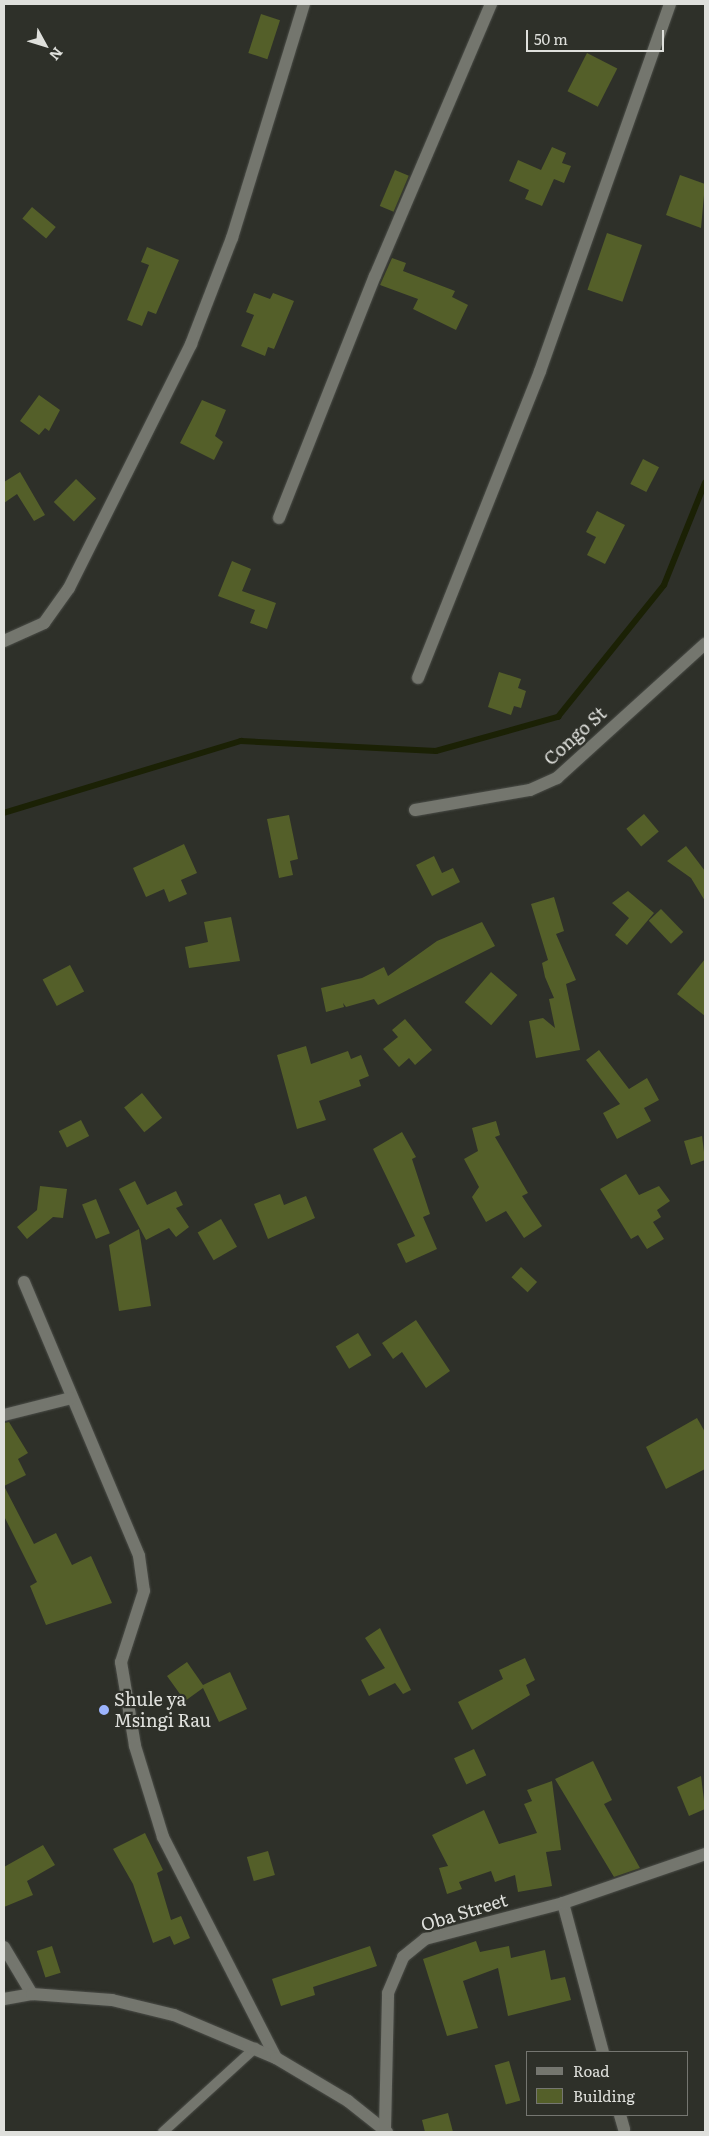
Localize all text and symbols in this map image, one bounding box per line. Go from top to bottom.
north arrow [20,20,70,70]
scale bar [529,20,666,52]
text: 50 m [534,27,568,50]
text: N [45,44,68,65]
street label: Congo St [539,702,611,770]
place label: Shule ya Msingi Rau [114,1689,211,1732]
marker: Shule ya Msingi Rau [98,1704,110,1716]
street label: Oba Street [418,1889,510,1935]
legend [526,2051,689,2116]
text: Road [573,2059,609,2082]
text: Building [573,2084,635,2107]

